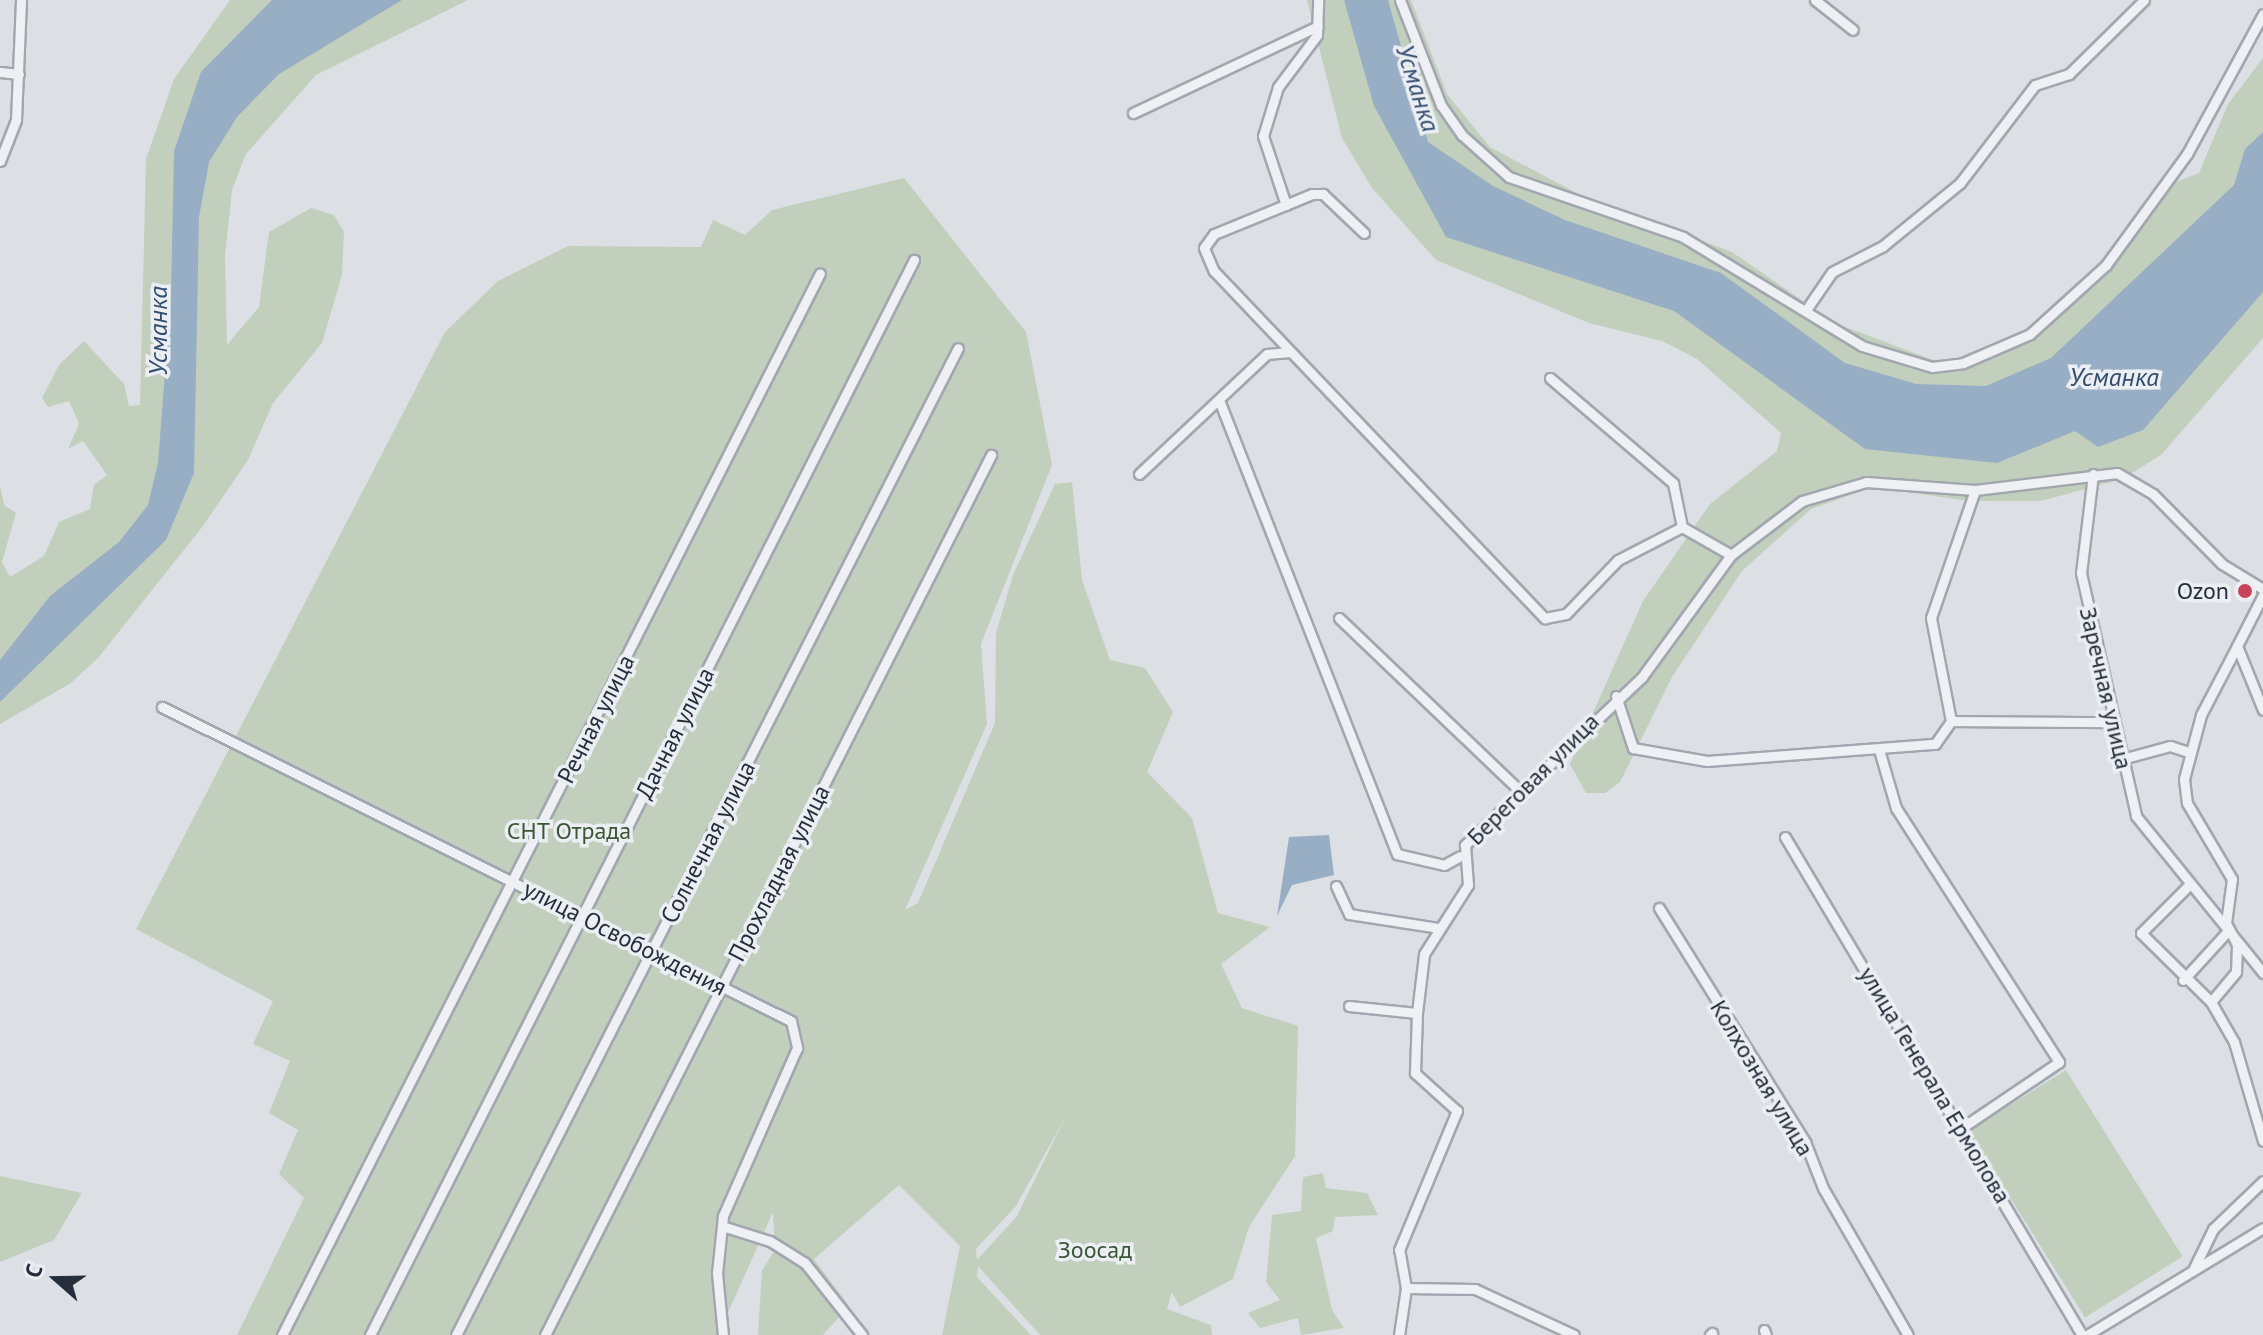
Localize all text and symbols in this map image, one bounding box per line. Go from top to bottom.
water label: Усманка [1389,40,1447,136]
water label: Усманка [142,286,174,376]
water label: Усманка [2069,361,2159,393]
place label: Ozon [2177,577,2229,605]
marker: Ozon [2236,582,2254,600]
street label: Заречная улица [2073,604,2139,772]
street label: Речная улица [551,650,641,788]
street label: Дачная улица [630,663,720,803]
street label: Береговая улица [1461,707,1605,851]
street label: Солнечная улица [655,756,761,928]
street label: Прохладная улица [722,780,836,966]
park label: СНТ Отрада [506,817,632,845]
street label: улица Освобождения [519,874,731,1002]
street label: улица Генерала Ермолова [1853,961,2017,1209]
street label: Колхозная улица [1704,995,1820,1161]
park label: Зоосад [1058,1236,1132,1264]
north arrow [16,1239,96,1319]
text: С [18,1260,49,1281]

